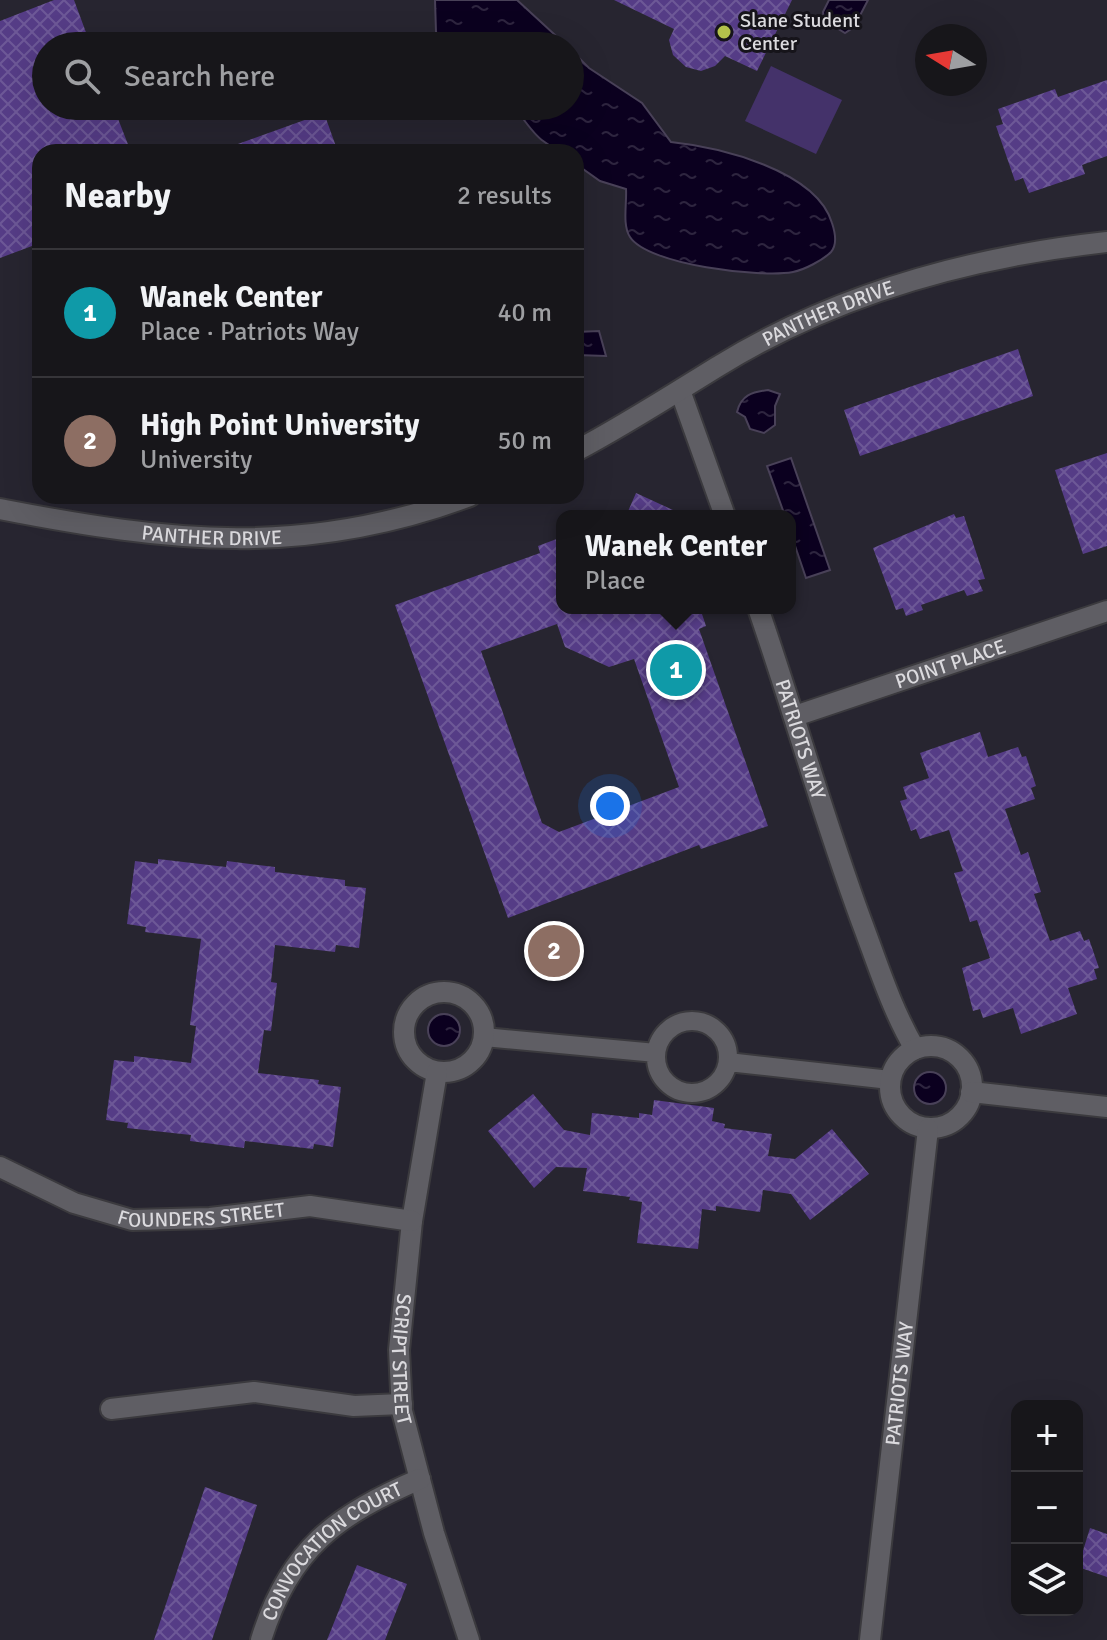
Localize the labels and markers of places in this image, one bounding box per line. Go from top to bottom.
place label: Slane Student Center [740,8,860,56]
marker: Slane Student Center [715,23,733,41]
pin: 1 [650,640,702,700]
pin: 2 [528,921,580,981]

